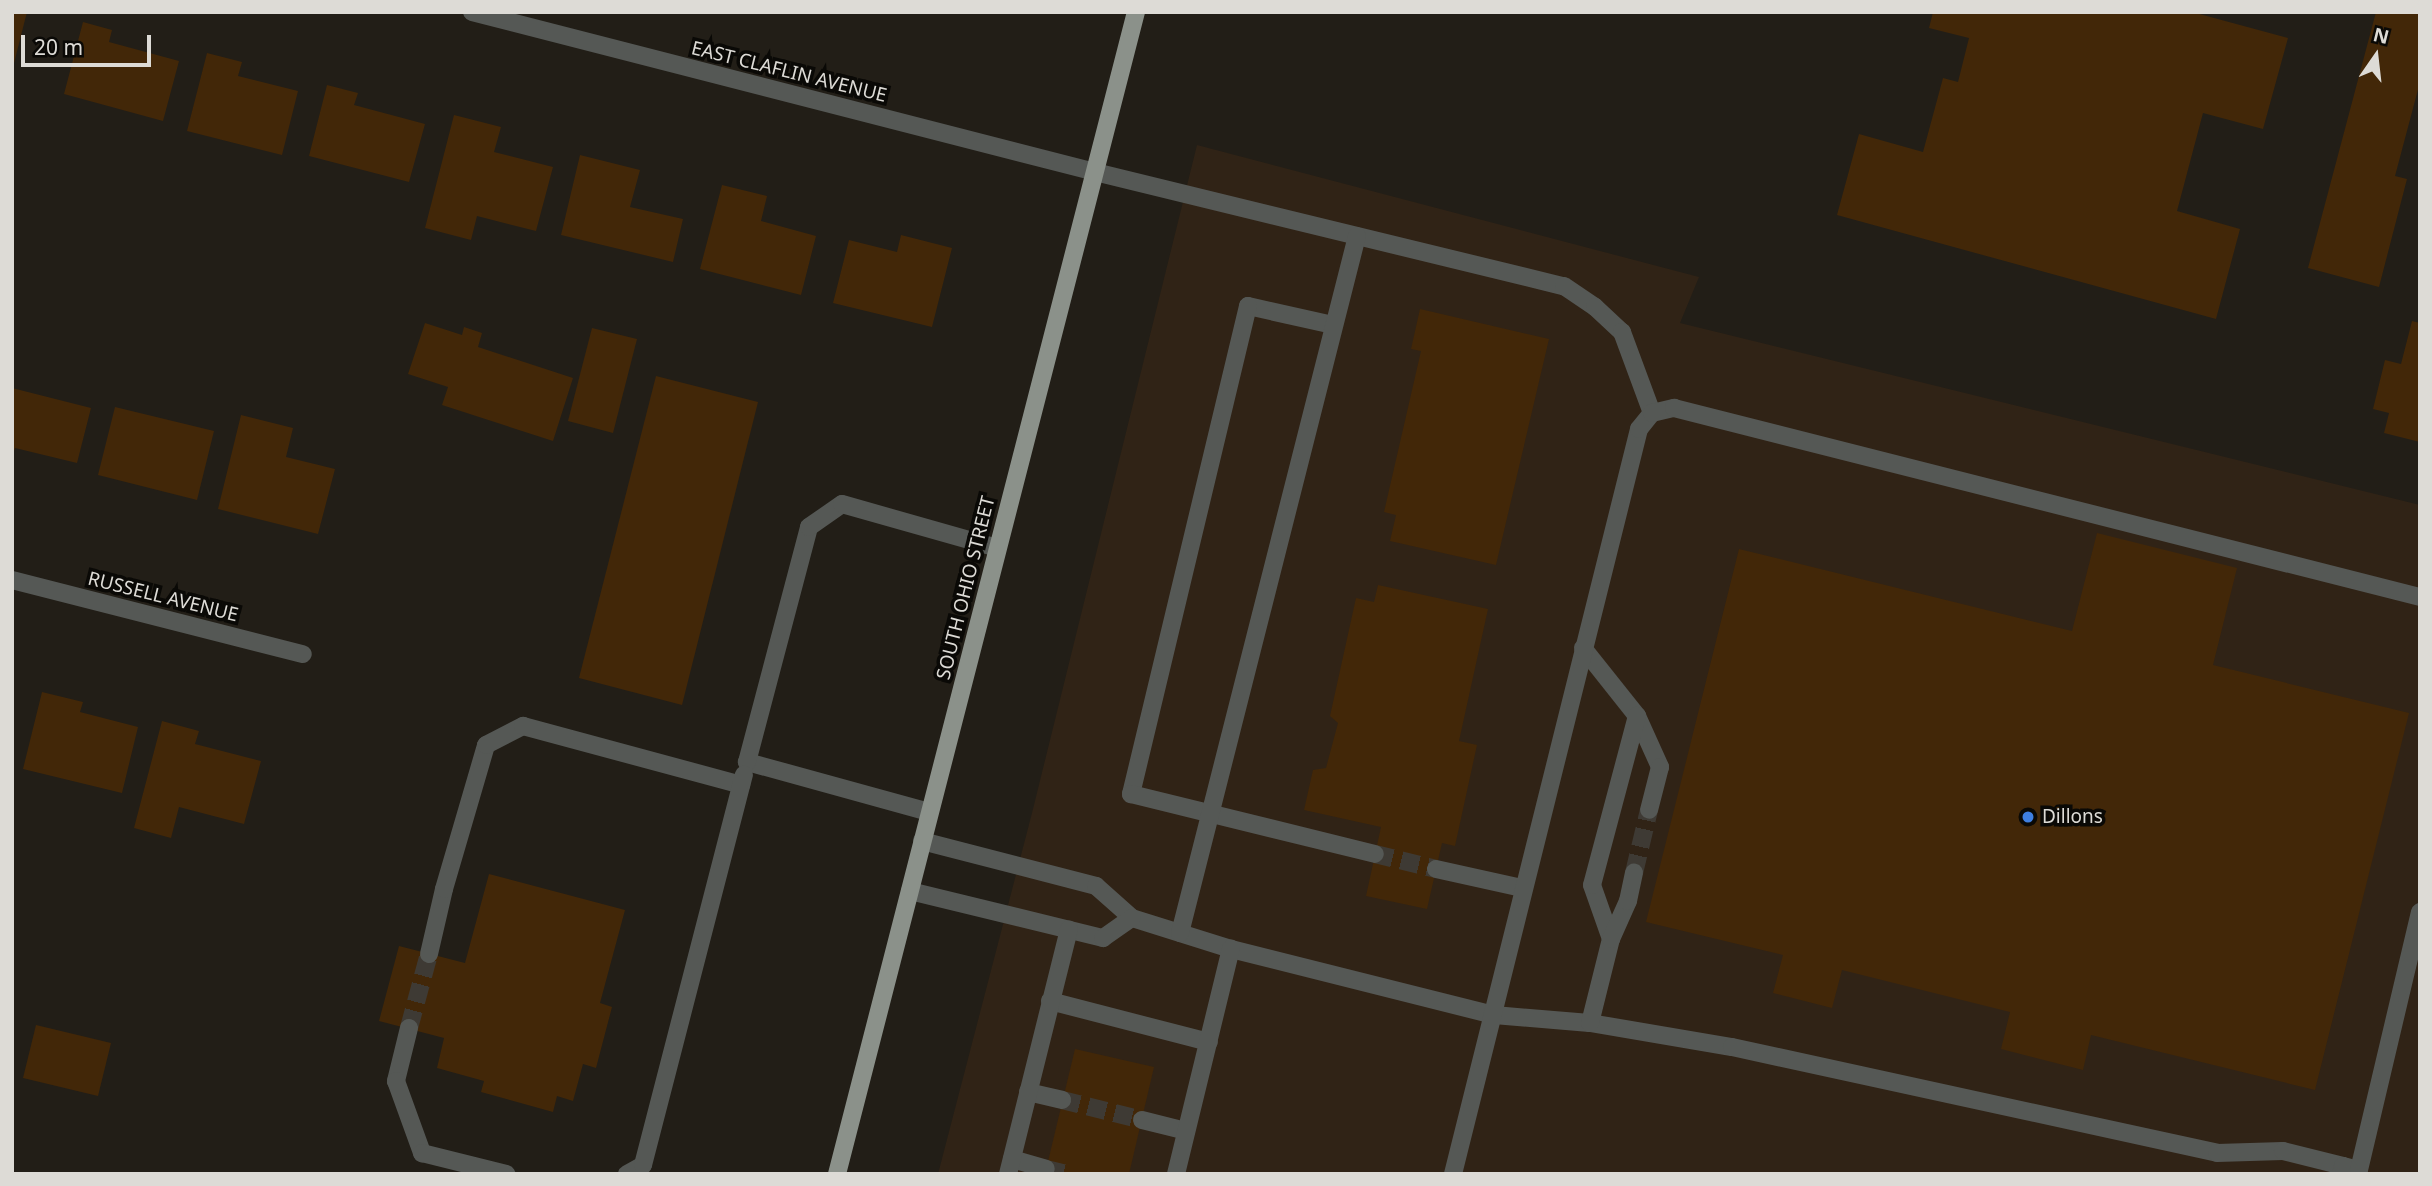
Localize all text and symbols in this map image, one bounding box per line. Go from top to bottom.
scale bar [24,21,154,65]
north arrow [2341,21,2411,91]
text: N [2370,21,2392,50]
text: 20 m [34,33,83,61]
street label: EAST CLAFLIN AVENUE [689,37,889,107]
street label: SOUTH OHIO STREET [932,494,1000,682]
street label: RUSSELL AVENUE [85,567,241,627]
place label: Dillons [2042,806,2103,828]
marker: Dillons [2020,809,2036,825]

